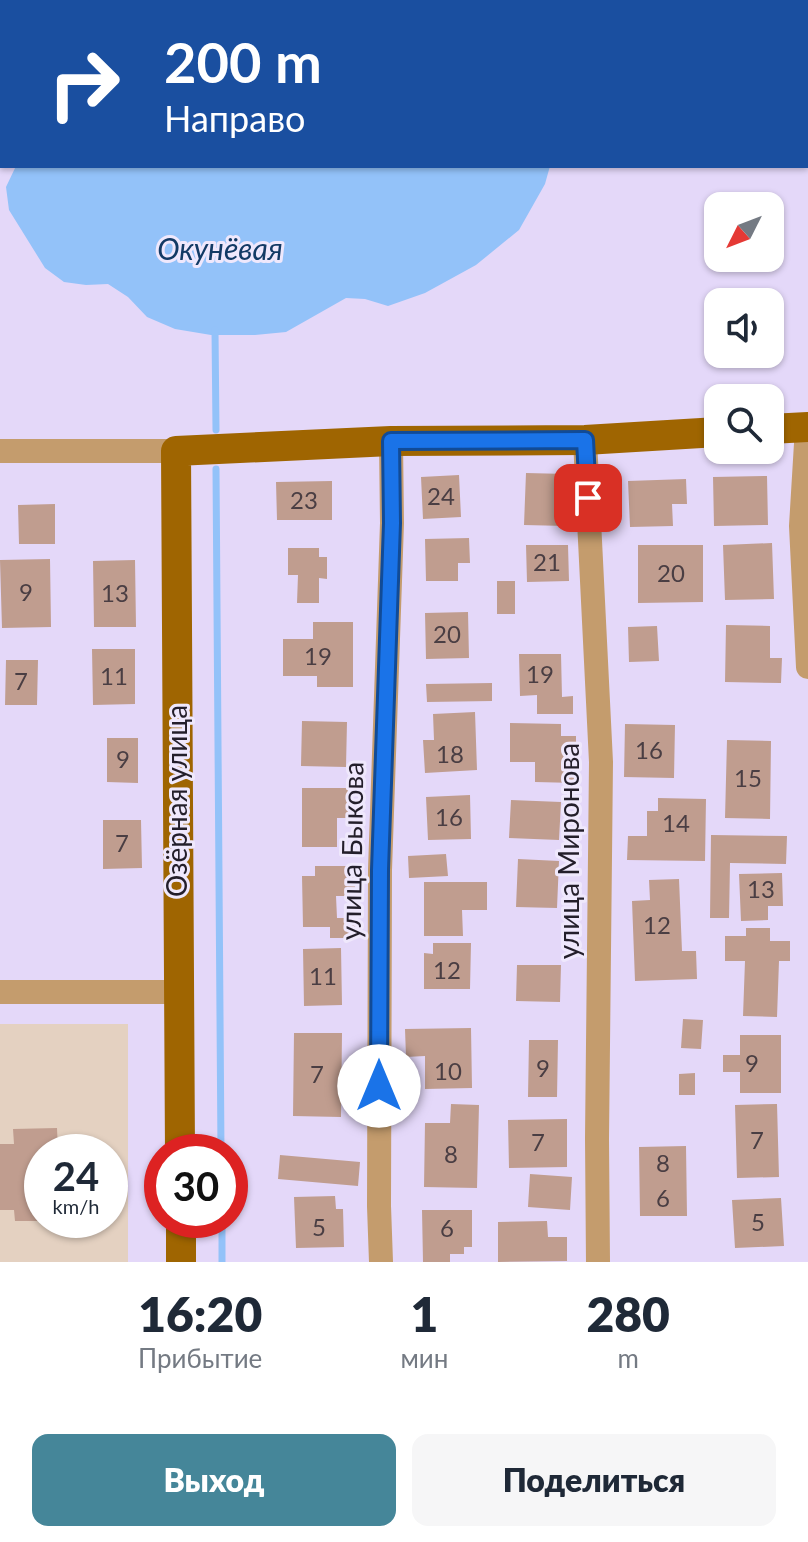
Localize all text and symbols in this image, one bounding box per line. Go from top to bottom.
text: 200 m [164,28,322,95]
icon: right [32,32,136,136]
text: Направо [164,96,305,140]
north arrow [704,192,784,272]
map controls [704,192,784,464]
water label: Окунёвая [157,230,283,266]
button: sound [704,288,784,368]
button: search [704,384,784,464]
pin [554,464,622,532]
icon: arrive [566,476,610,520]
house number: 24 [427,481,455,510]
house number: 23 [290,485,318,514]
house number: 21 [533,547,561,576]
house number: 20 [657,558,685,587]
house number: 9 [19,577,33,606]
house number: 13 [101,578,129,607]
house number: 20 [433,619,461,648]
house number: 19 [304,641,332,670]
house number: 19 [526,659,554,688]
house number: 11 [100,661,128,690]
house number: 7 [14,666,28,695]
street label: Озёрная улица [159,705,193,897]
house number: 16 [635,735,663,764]
house number: 18 [436,739,464,768]
street label: улица Миронова [551,743,585,959]
house number: 9 [116,744,130,773]
street label: улица Быкова [332,761,370,941]
house number: 15 [734,763,762,792]
house number: 16 [435,802,463,831]
house number: 14 [662,808,690,837]
house number: 7 [115,828,129,857]
house number: 13 [747,874,775,903]
house number: 12 [643,910,671,939]
house number: 12 [433,955,461,984]
house number: 11 [309,961,337,990]
position arrow [337,1044,421,1128]
house number: 9 [745,1048,759,1077]
house number: 9 [536,1053,550,1082]
house number: 10 [434,1056,462,1085]
house number: 7 [310,1059,324,1088]
house number: 7 [750,1125,764,1154]
house number: 7 [531,1127,545,1156]
speed limit sign: 30 [144,1134,248,1238]
house number: 8 [444,1139,458,1168]
house number: 8 [656,1148,670,1177]
text: 24 [53,1152,99,1200]
house number: 6 [656,1183,670,1212]
text: km/h [53,1194,99,1218]
house number: 5 [751,1207,765,1236]
house number: 5 [312,1212,326,1241]
house number: 6 [440,1213,454,1242]
text: 16:20 [138,1285,262,1342]
text: 1 [410,1285,438,1342]
text: 280 [586,1285,670,1342]
text: Прибытие [138,1342,262,1374]
text: мин [400,1342,448,1374]
text: m [617,1342,639,1374]
button: Выход [32,1434,396,1526]
button: Поделиться [412,1434,776,1526]

